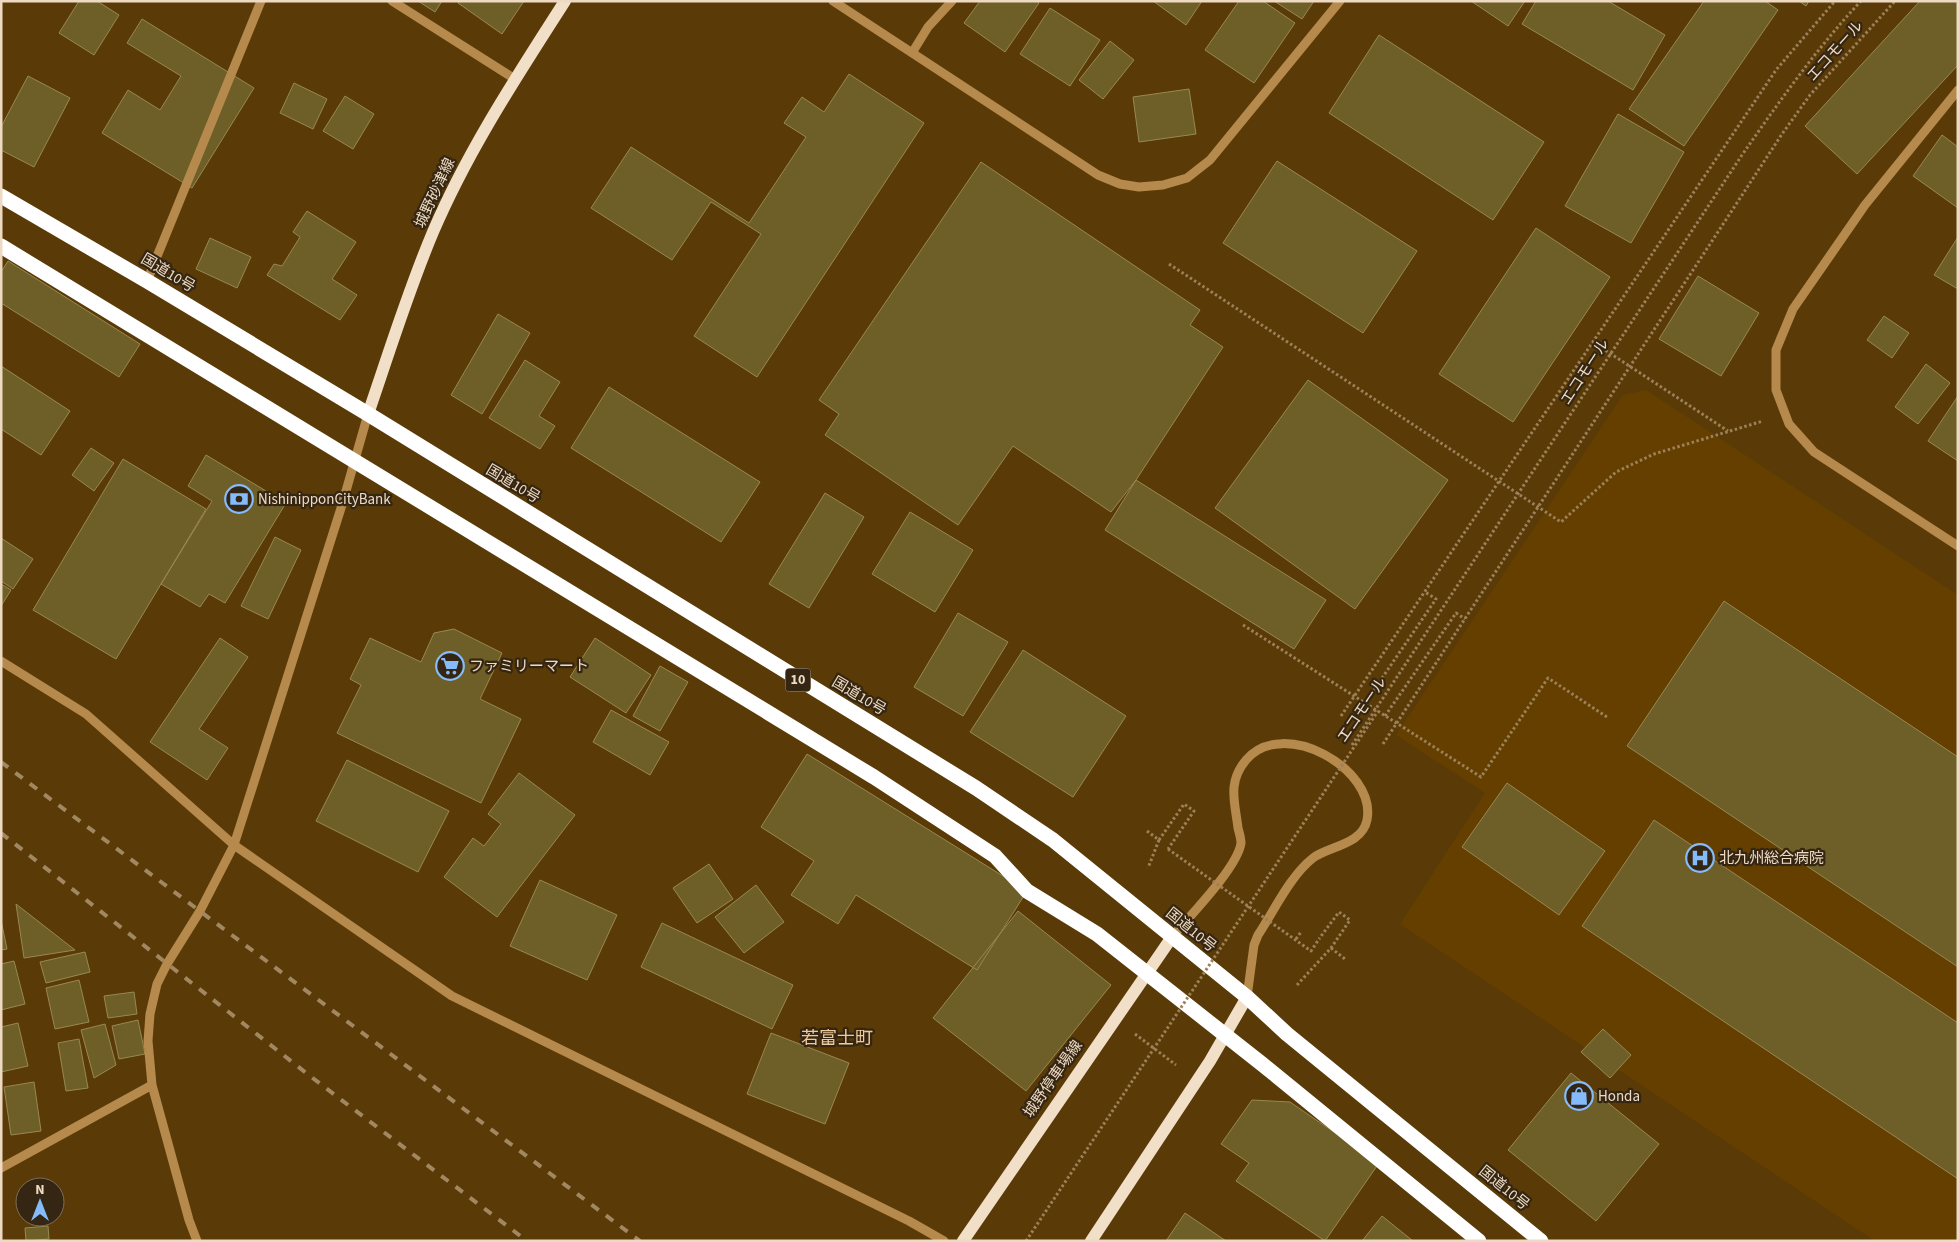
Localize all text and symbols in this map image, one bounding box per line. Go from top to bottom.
street label: エコモール [1802,16,1868,86]
street label: 城野砂津線 [410,155,460,231]
street label: 国道10号 [137,249,199,297]
street label: エコモール [1556,335,1614,409]
street label: 国道10号 [482,460,544,508]
bank icon: NishinipponCityBank [224,484,254,514]
place label: NishinipponCityBank [258,489,391,510]
supermarket icon: ファミリーマート [435,651,465,681]
place label: ファミリーマート [469,656,589,677]
road number: 10 [786,668,810,692]
street label: 国道10号 [828,672,890,720]
street label: エコモール [1332,673,1392,747]
hospital icon: 北九州総合病院 [1685,843,1715,873]
place label: 北九州総合病院 [1719,848,1824,869]
street label: 国道10号 [1161,903,1221,957]
district label: 若富士町 [801,1026,873,1051]
street label: 城野停車場線 [1019,1036,1087,1122]
shop icon: Honda [1564,1081,1594,1111]
place label: Honda [1598,1086,1640,1107]
street label: 国道10号 [1474,1161,1534,1215]
north arrow [15,1177,65,1227]
text: N [35,1180,45,1200]

